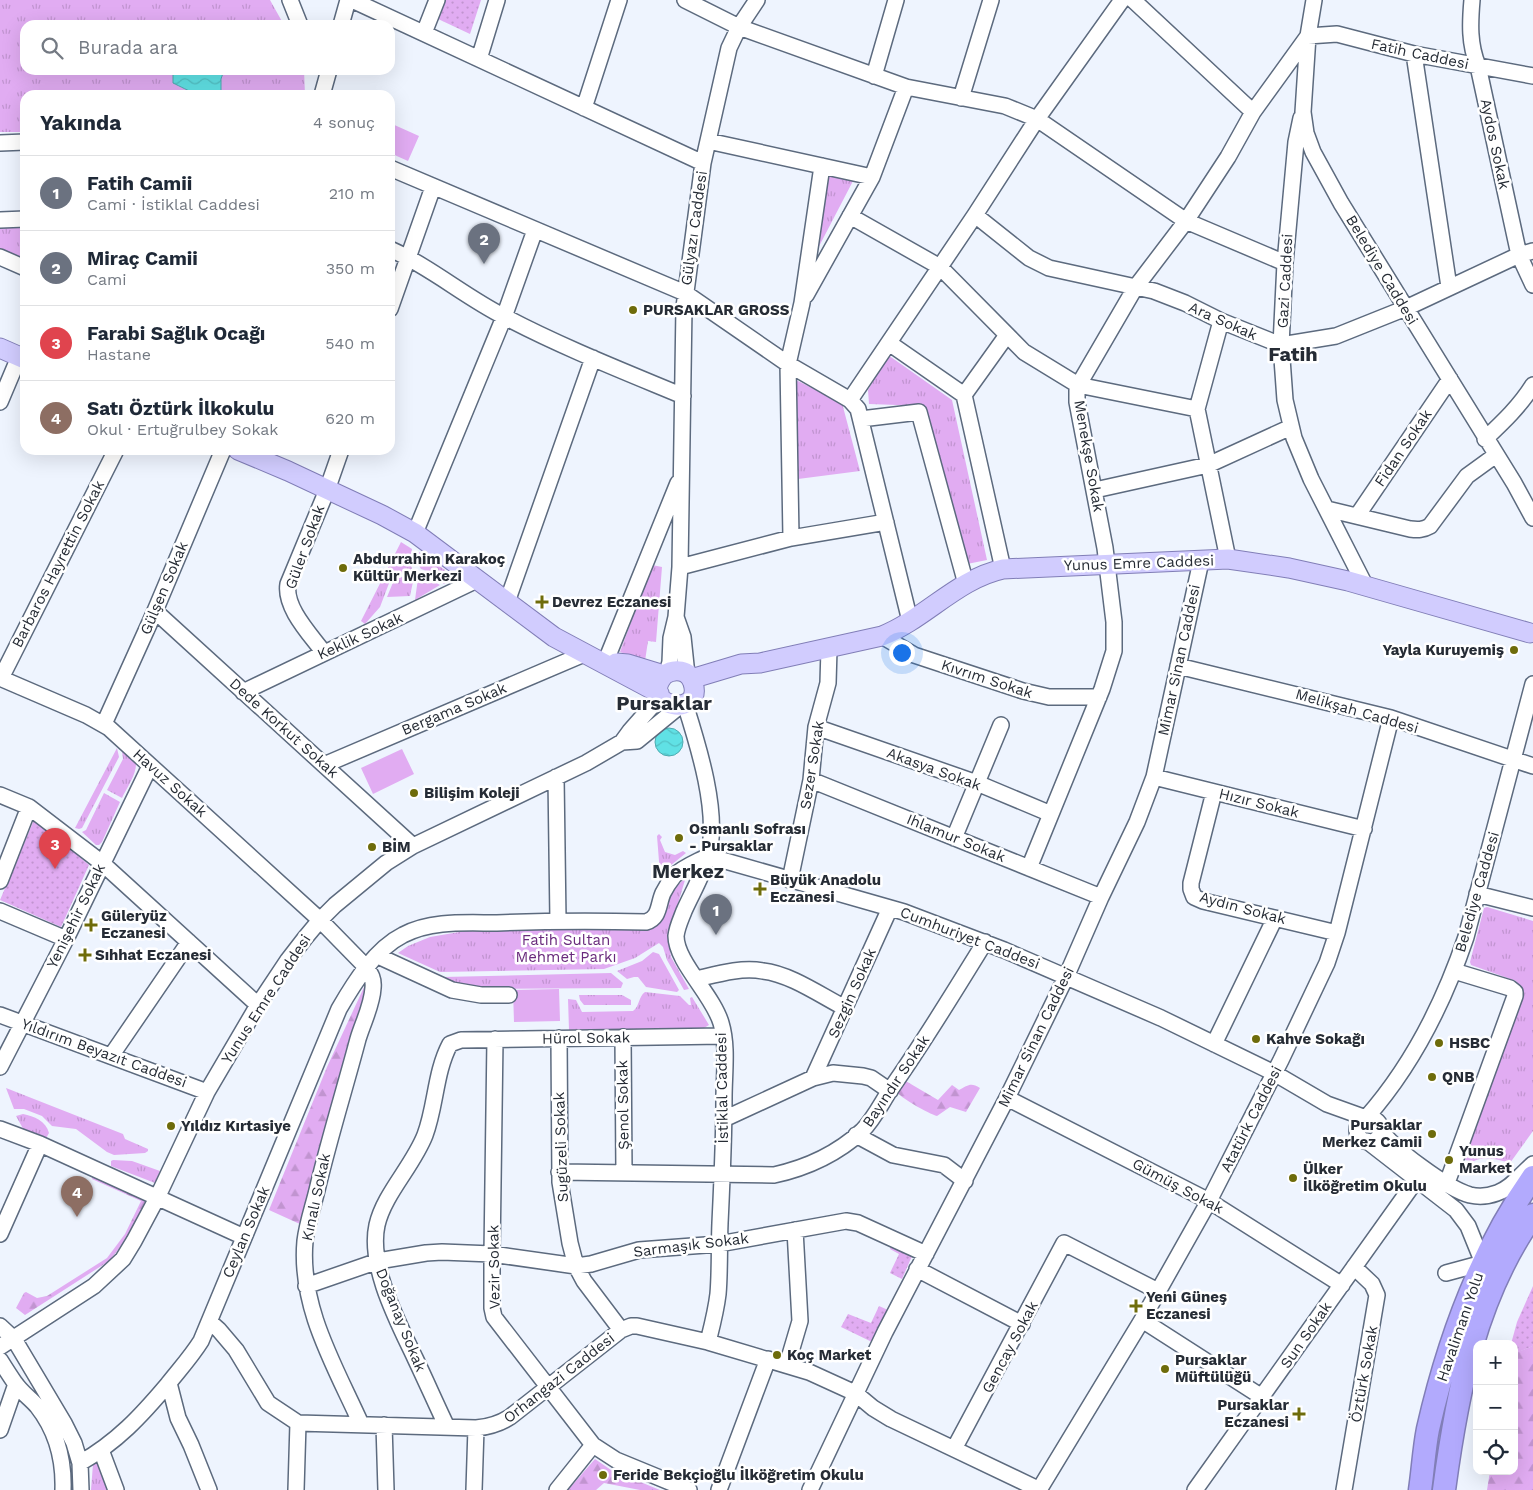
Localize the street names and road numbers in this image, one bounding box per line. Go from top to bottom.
street label: Fatih Caddesi [1370,35,1470,73]
street label: Aydos Sokak [1477,97,1514,192]
street label: Gülyazı Caddesi [677,169,711,287]
street label: Belediye Caddesi [1342,212,1422,328]
street label: Gazi Caddesi [1274,233,1296,329]
street label: Ara Sokak [1186,298,1260,344]
street label: Menekşe Sokak [1070,399,1108,514]
street label: Fidan Sokak [1371,406,1436,490]
street label: Barbaros Hayrettin Sokak [8,477,108,651]
street label: Güler Sokak [281,502,329,592]
street label: Gülşen Sokak [136,538,192,637]
street label: Yunus Emre Caddesi [1064,551,1214,575]
street label: Mimar Sinan Caddesi [1154,583,1204,737]
street label: Keklik Sokak [314,608,406,664]
street label: Kıvrım Sokak [939,656,1035,702]
street label: Dede Korkut Sokak [226,674,342,782]
street label: Bergama Sokak [399,679,510,739]
street label: Melikşah Caddesi [1293,685,1421,737]
street label: Sezer Sokak [796,719,828,811]
street label: Akasya Sokak [884,744,984,795]
street label: Havuz Sokak [129,745,211,821]
street label: Hızır Sokak [1217,784,1301,822]
street label: Ihlamur Sokak [904,810,1009,866]
street label: Belediye Caddesi [1451,830,1503,954]
street label: Yenişehir Sokak [43,860,109,971]
street label: Aydın Sokak [1198,888,1289,928]
street label: Cumhuriyet Caddesi [898,903,1042,973]
street label: Yunus Emre Caddesi [218,931,314,1067]
street label: Sezgin Sokak [824,945,880,1041]
street label: Mimar Sinan Caddesi [994,964,1078,1110]
street label: Yıldırım Beyazıt Caddesi [19,1015,189,1091]
street label: Hürol Sokak [542,1028,631,1048]
street label: Bayındır Sokak [859,1031,934,1130]
street label: İstiklal Caddesi [712,1032,732,1144]
street label: Şenol Sokak [613,1060,633,1150]
street label: Atatürk Caddesi [1216,1063,1286,1175]
street label: Sugüzeli Sokak [550,1091,572,1202]
street label: Kınalı Sokak [298,1151,334,1243]
street label: Gümüş Sokak [1129,1154,1227,1218]
street label: Ceylan Sokak [219,1183,274,1281]
street label: Vezir Sokak [484,1224,504,1309]
street label: Sarmaşık Sokak [632,1229,750,1261]
street label: Doğanay Sokak [372,1266,430,1375]
street label: Havalimanı Yolu [1433,1270,1487,1384]
street label: Gencay Sokak [978,1297,1042,1396]
street label: Sun Sokak [1276,1298,1336,1372]
street label: Öztürk Sokak [1347,1324,1381,1424]
street label: Orhangazi Caddesi [500,1329,618,1427]

